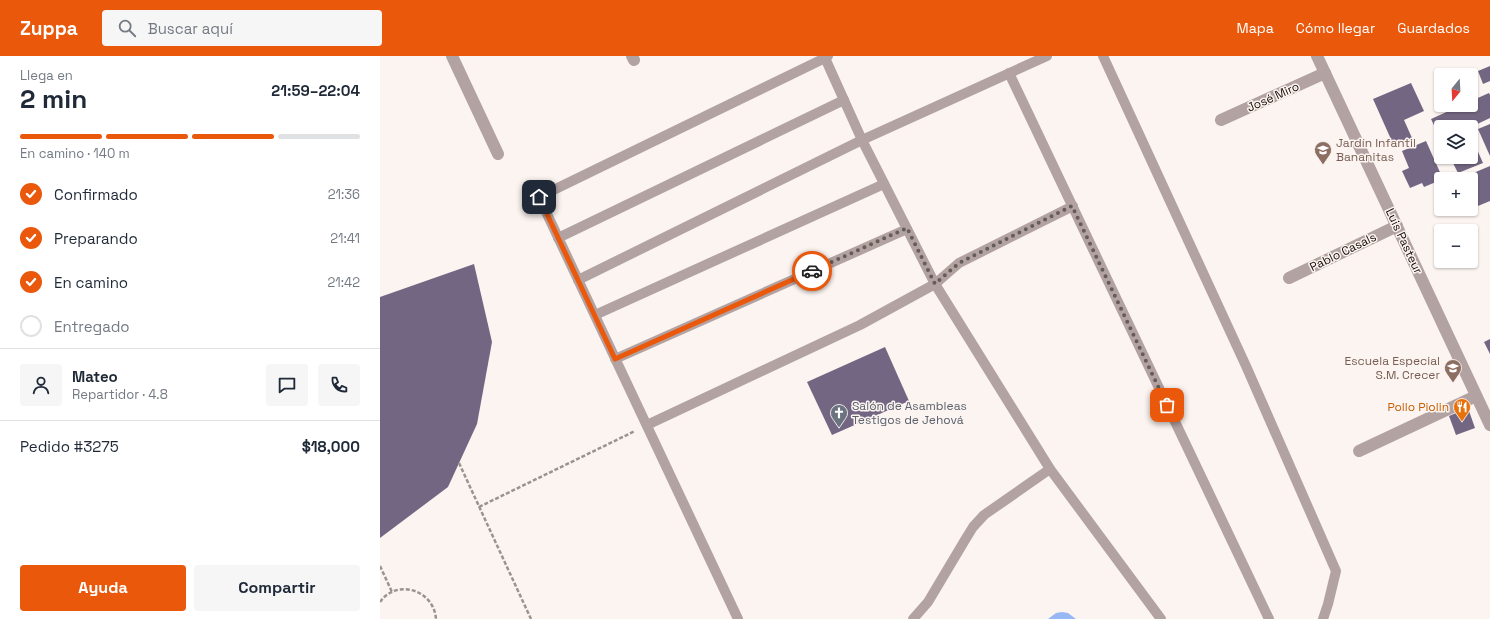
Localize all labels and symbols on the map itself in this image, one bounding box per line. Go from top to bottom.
north arrow [1434,68,1478,112]
street label: José Miro [1244,78,1302,116]
place label: Jardín Infantil Bananitas [1336,135,1416,165]
school or university icon: Jardín Infantil Bananitas [1313,140,1333,165]
pin [522,180,556,214]
street label: Luis Pasteur [1382,206,1426,277]
street label: Pablo Casals [1307,229,1379,275]
courier [792,251,832,291]
place label: Escuela Especial S.M. Crecer [1345,353,1440,383]
school or university icon: Escuela Especial S.M. Crecer [1443,358,1463,383]
pin [1150,388,1184,422]
restaurant icon: Pollo Piolin [1452,397,1472,422]
place label: Salón de Asambleas Testigos de Jehová [852,398,967,428]
place label: Pollo Piolin [1387,399,1449,415]
church icon: Salón de Asambleas Testigos de Jehová [829,403,849,428]

